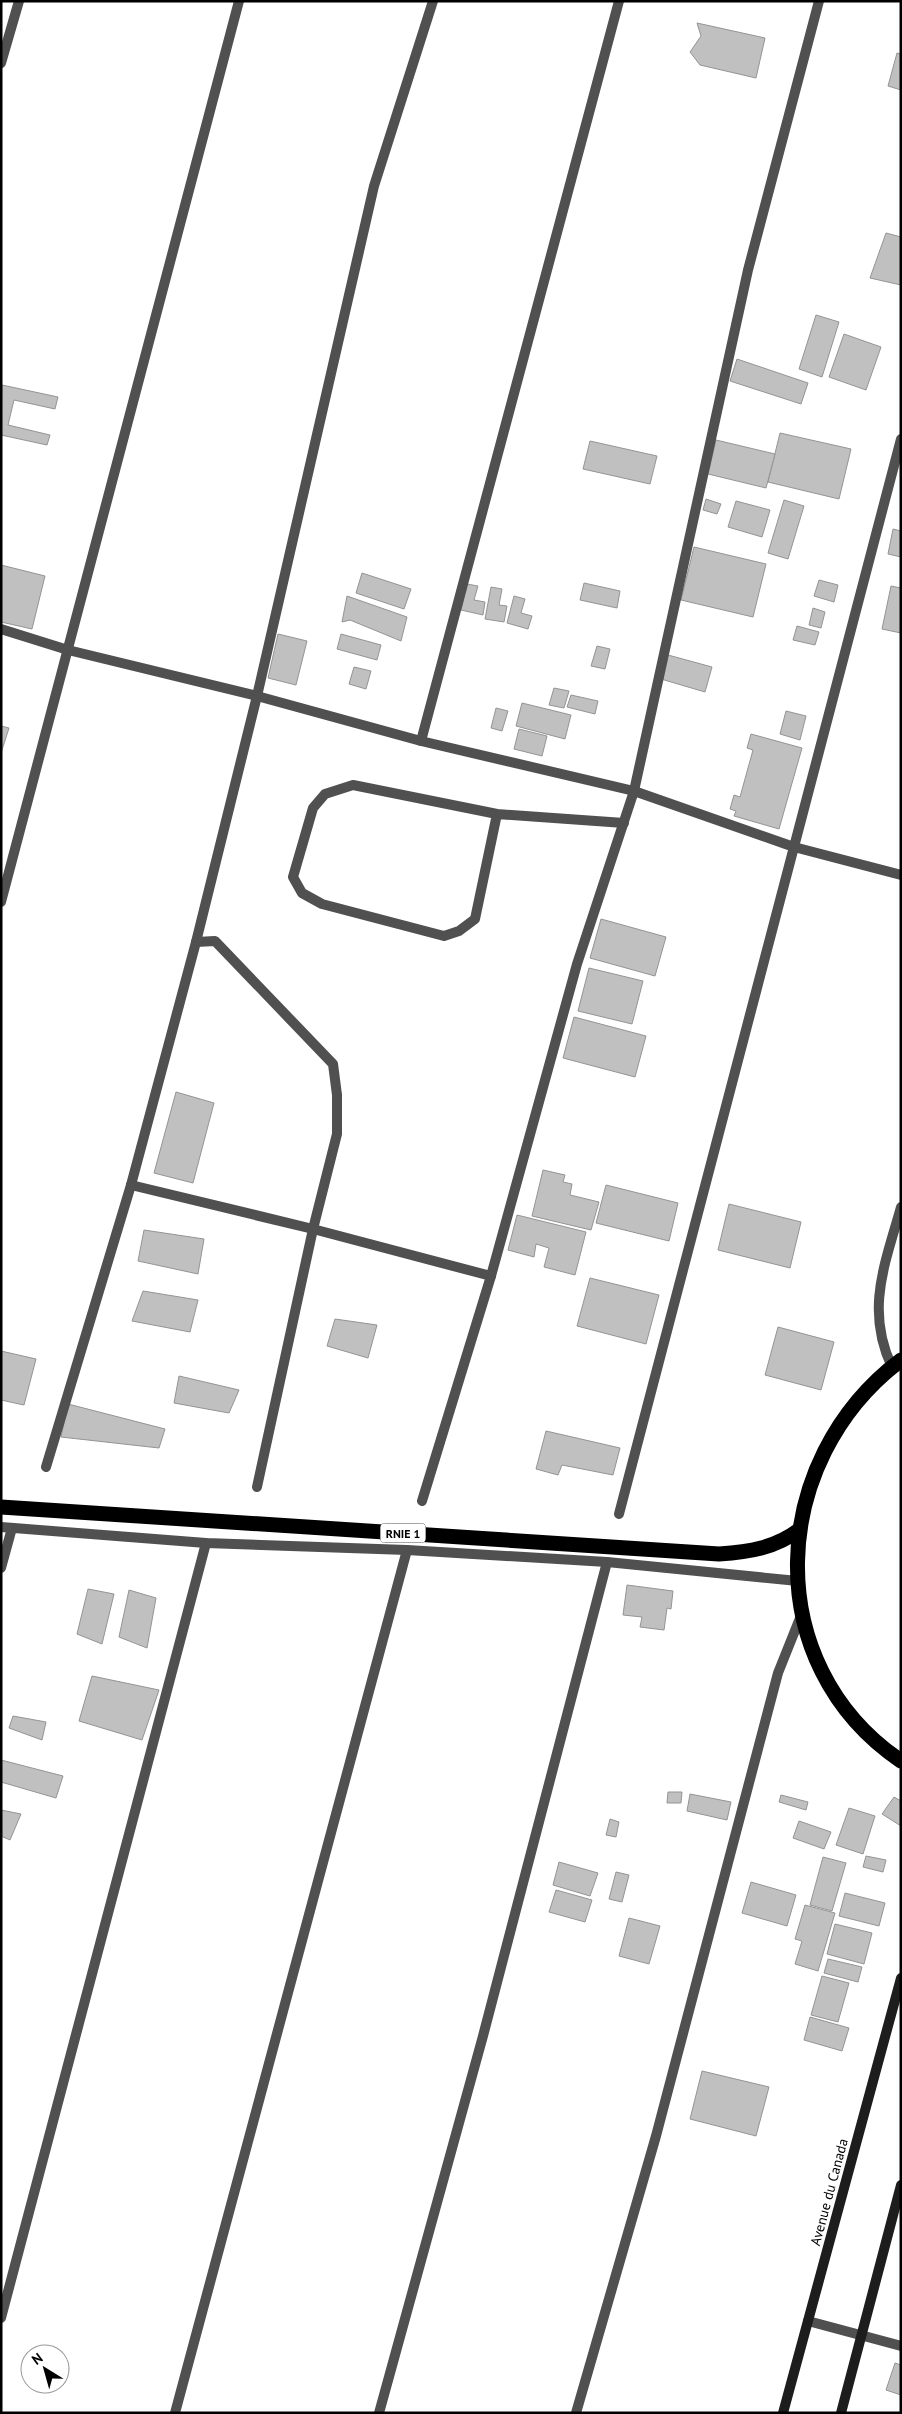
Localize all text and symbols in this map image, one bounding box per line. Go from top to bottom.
road number: RNIE 1 [380,1524,426,1542]
street label: Avenue du Canada [806,2136,852,2247]
north arrow [20,2344,70,2394]
text: N [28,2349,46,2369]

